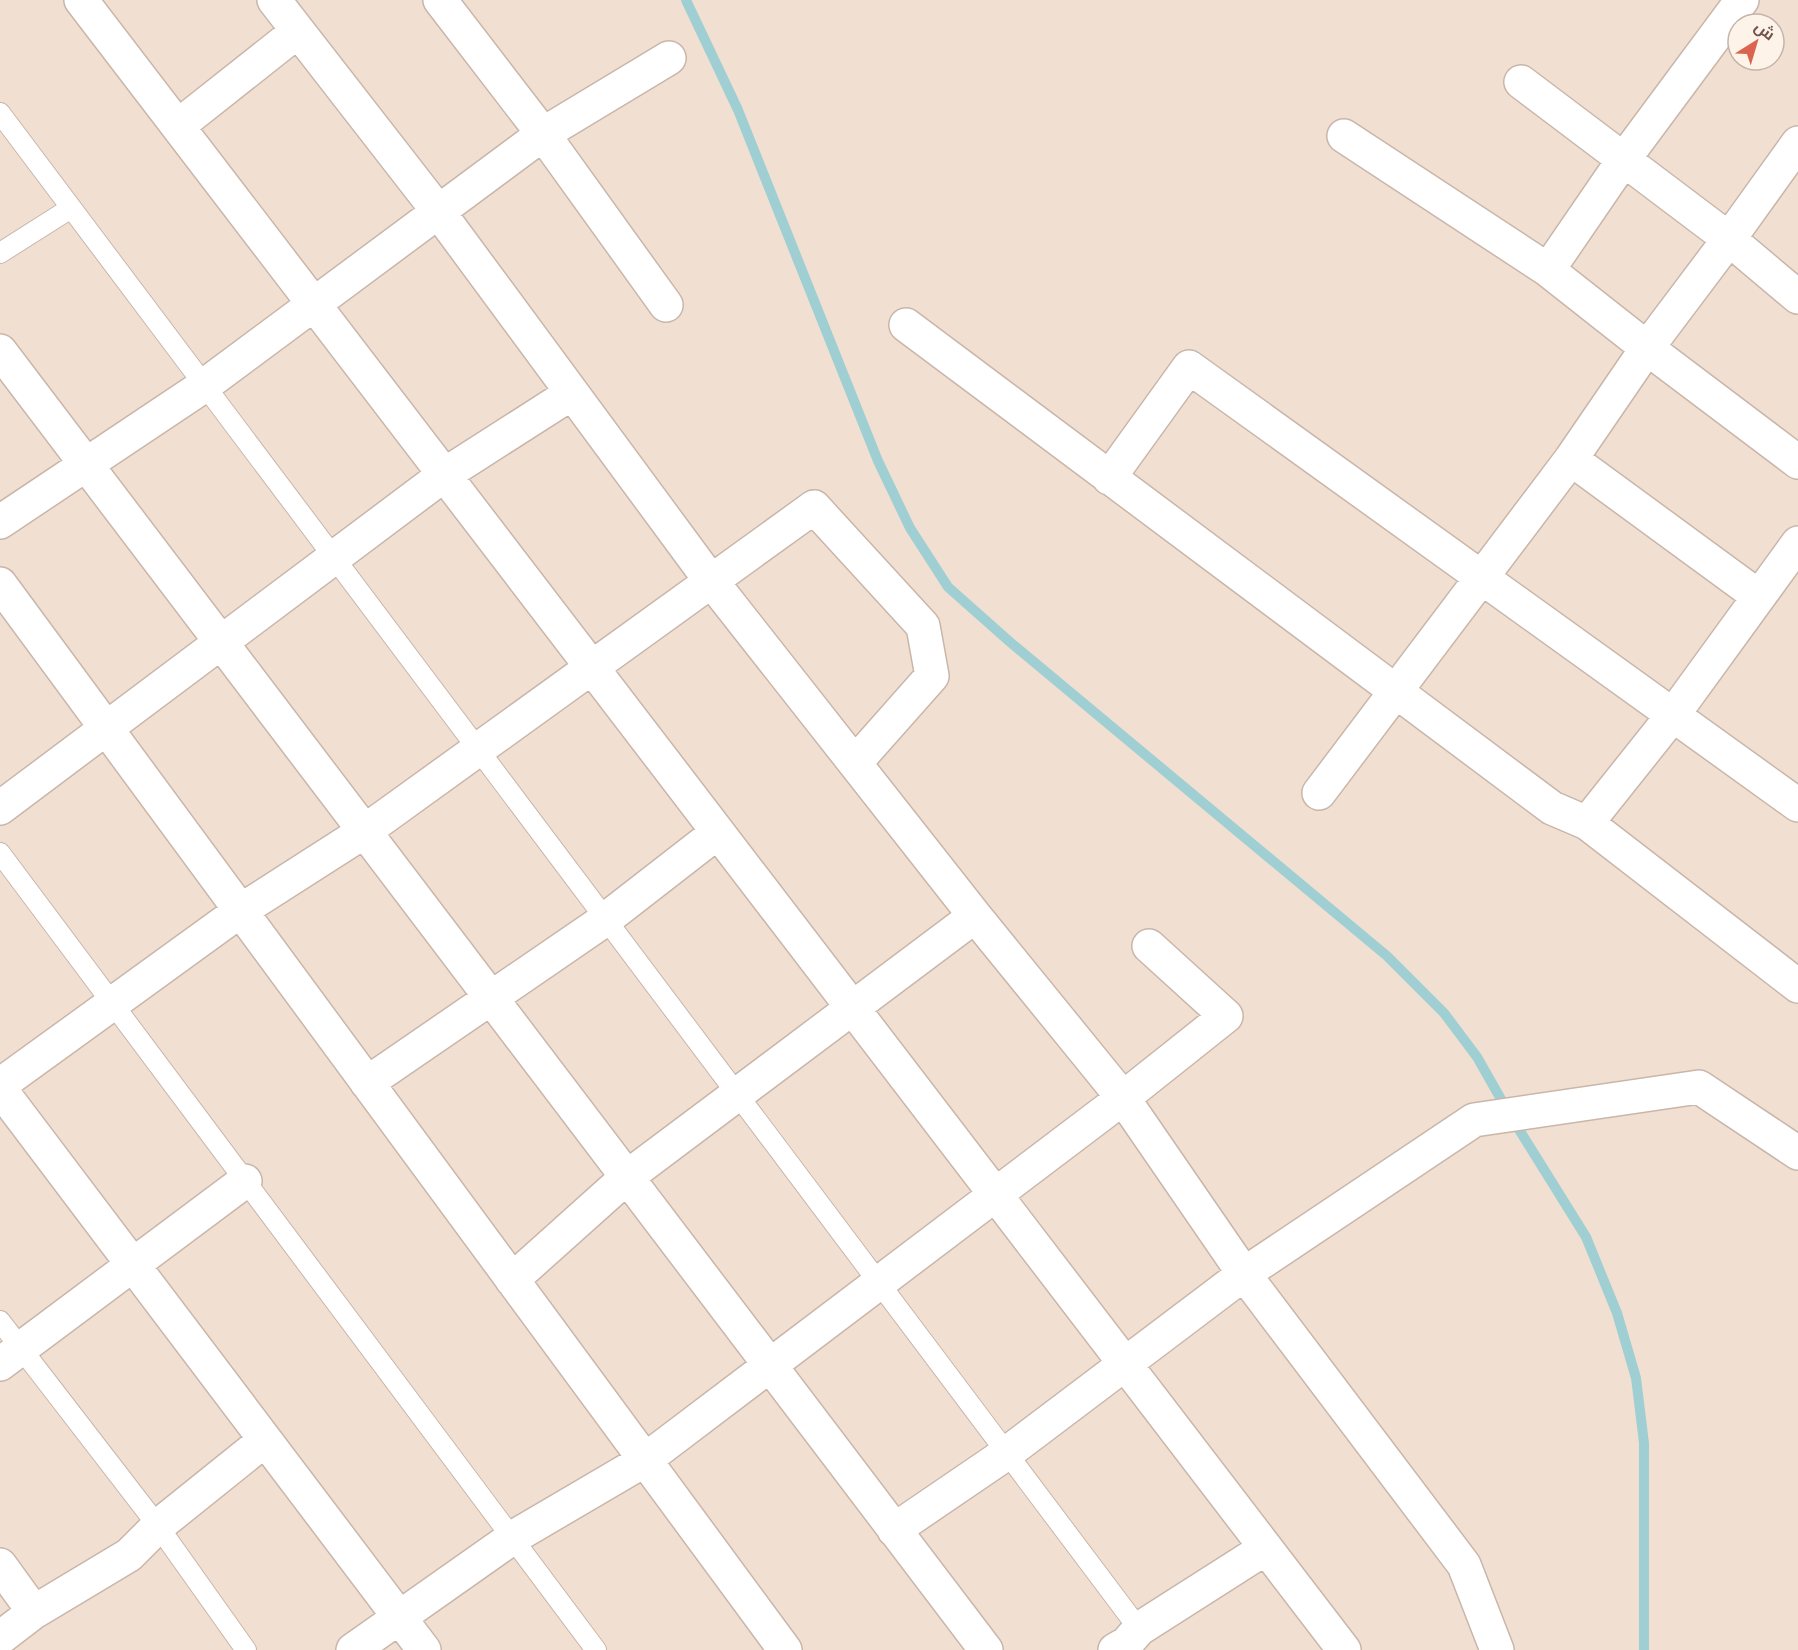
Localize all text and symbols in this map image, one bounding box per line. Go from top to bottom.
north arrow [1726,12,1786,72]
text: ش [1750,14,1780,46]

